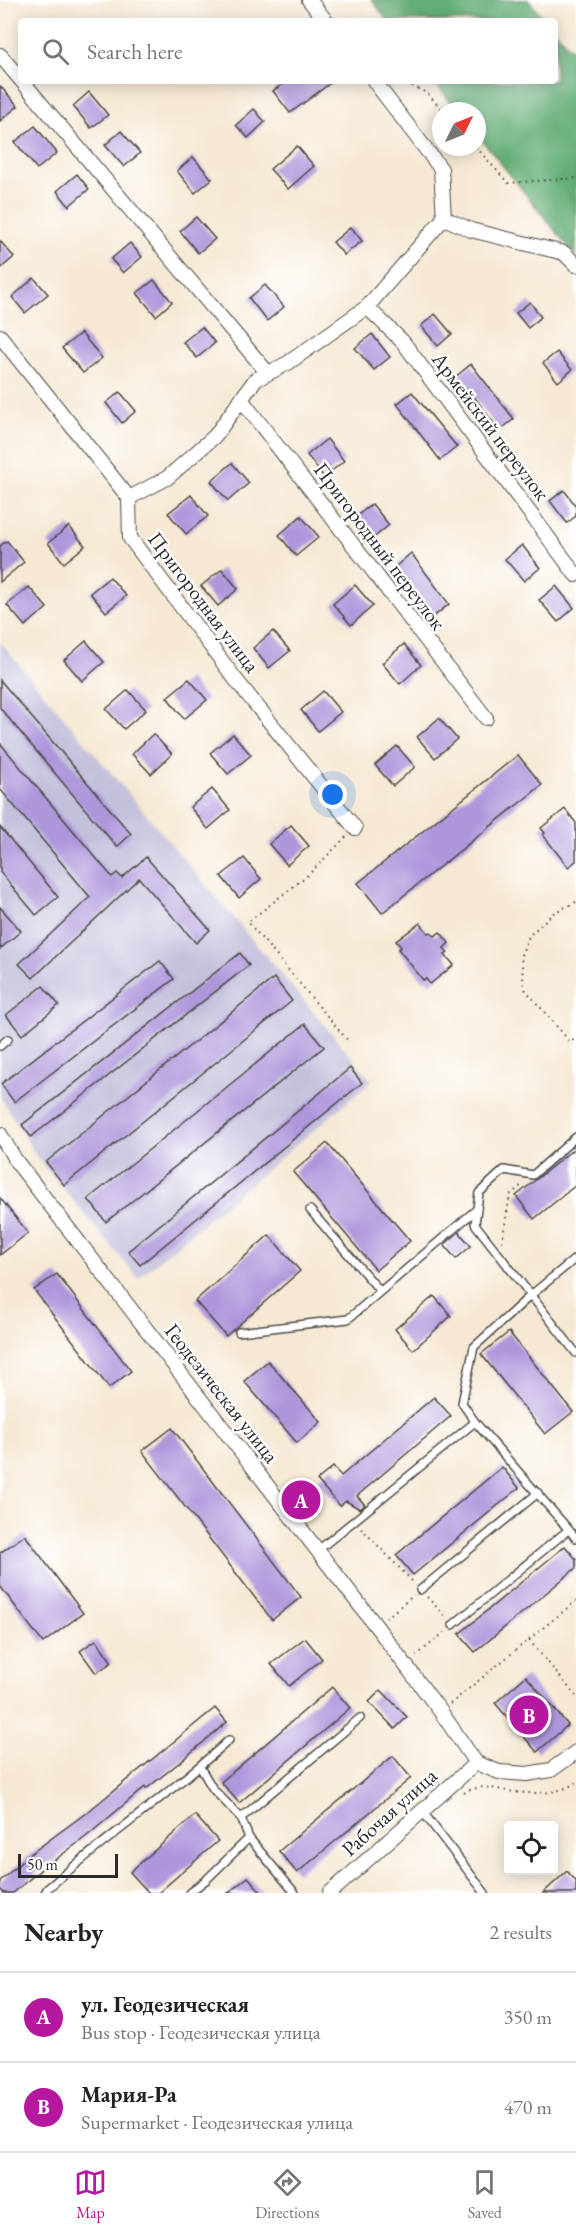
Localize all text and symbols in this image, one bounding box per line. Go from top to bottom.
search box [18,18,558,84]
icon: search [39,35,72,68]
text: Search here [87,37,182,66]
north arrow [432,102,486,156]
street label: Армейский переулок [426,345,556,506]
street label: Пригородный переулок [308,457,452,635]
street label: Пригородная улица [142,526,266,678]
your location [318,780,347,809]
street label: Геодезическая улица [159,1318,285,1469]
pin: A [282,1478,320,1522]
pin: B [510,1692,548,1738]
street label: Рабочая улица [336,1762,443,1862]
map controls [504,1821,558,1875]
button: locate [504,1821,558,1875]
scale bar [18,1851,118,1878]
text: 50 m [27,1854,58,1875]
text: Nearby [24,1915,104,1949]
text: 2 results [489,1919,552,1945]
text: ул. Геодезическая [81,1990,249,2019]
text: A [36,2004,51,2030]
text: 350 m [504,2004,552,2030]
text: Bus stop · Геодезическая улица [81,2019,321,2045]
text: Мария-Ра [81,2080,177,2109]
text: B [37,2094,50,2120]
text: 470 m [504,2094,552,2120]
text: Supermarket · Геодезическая улица [81,2109,353,2135]
tab: Map [74,2166,107,2223]
tab: Directions [255,2166,320,2223]
tab: Saved [468,2166,502,2223]

